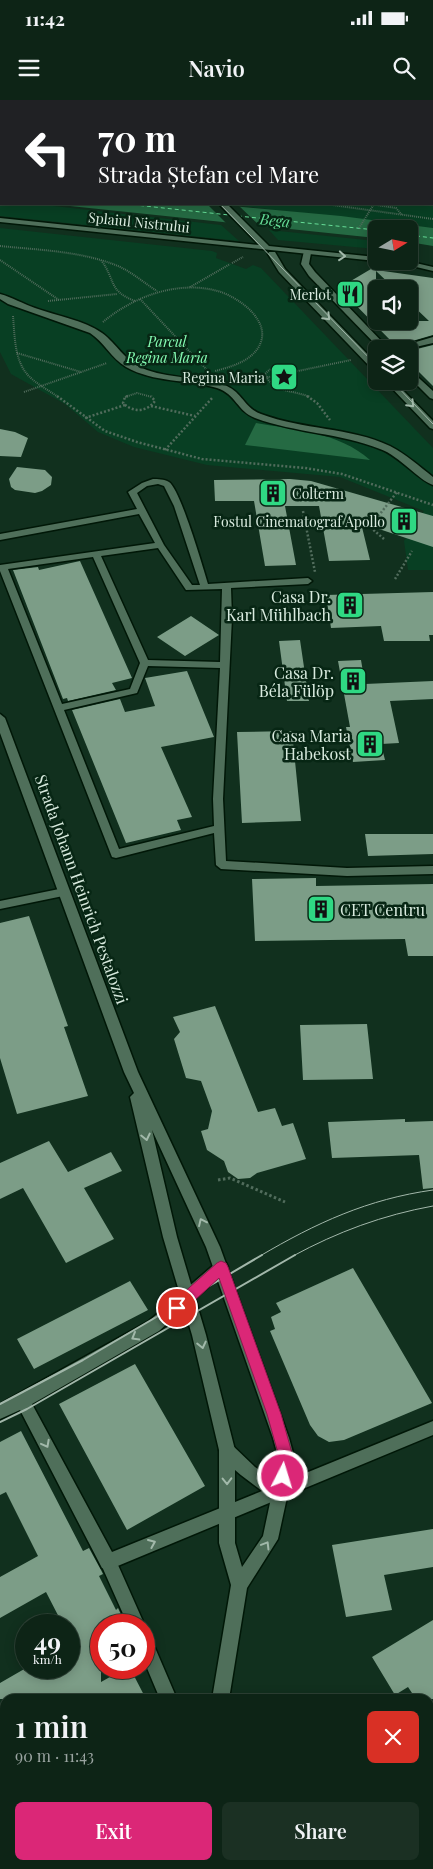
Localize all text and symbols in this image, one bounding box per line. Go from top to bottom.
text: 11:42 [25,5,65,31]
text: Navio [188,53,245,83]
icon: menu [15,54,43,82]
icon: search [390,54,418,82]
text: 70 m [98,114,176,161]
icon: left [15,120,80,185]
text: Strada Ștefan cel Mare [98,159,319,189]
street label: Splaiul Nistrului [87,207,191,237]
water label: Bega [258,208,291,232]
north arrow [368,220,418,270]
map controls [368,220,418,390]
one-way arrow [338,250,346,261]
restaurant icon: Merlot [335,279,365,309]
button: sound [368,280,418,330]
place label: Merlot [290,285,332,304]
one-way arrow [321,311,330,320]
park label: Parcul Regina Maria [125,332,208,367]
button: layers [368,340,418,390]
place icon: Regina Maria [269,362,299,392]
place label: Regina Maria [182,368,265,387]
one-way arrow [405,398,414,407]
building icon: Colterm [258,478,288,508]
place label: Colterm [292,484,344,503]
building icon: Fostul Cinematograf Apollo [389,506,419,536]
place label: Fostul Cinematograf Apollo [213,512,385,531]
place label: Casa Dr. Karl Mühlbach [226,586,332,625]
building icon: Casa Dr. Karl Mühlbach [335,590,365,620]
place label: Casa Dr. Béla Fülöp [259,662,334,701]
building icon: Casa Dr. Béla Fülöp [338,666,368,696]
place label: Casa Maria Habekost [272,725,351,764]
building icon: Casa Maria Habekost [355,729,385,759]
street label: Strada Johann Heinrich Pestalozzi [31,771,133,1007]
building icon: CET Centru [306,894,336,924]
place label: CET Centru [340,899,425,920]
one-way arrow [140,1132,151,1141]
one-way arrow [198,1219,208,1228]
pin [156,1287,198,1329]
icon: arrive [163,1294,191,1322]
one-way arrow [131,1331,140,1341]
one-way arrow [196,1341,207,1350]
one-way arrow [40,1439,50,1448]
position arrow [256,1449,308,1501]
one-way arrow [222,1478,232,1485]
one-way arrow [148,1539,156,1549]
one-way arrow [259,1541,269,1550]
speed limit sign: 50 [90,1614,155,1679]
text: 49 [34,1624,61,1657]
text: km/h [33,1651,62,1667]
text: 1 min [15,1706,88,1746]
button: close [367,1711,419,1763]
text: 90 m · 11:43 [15,1745,94,1766]
button: Exit [15,1802,212,1860]
button: Share [222,1802,419,1860]

